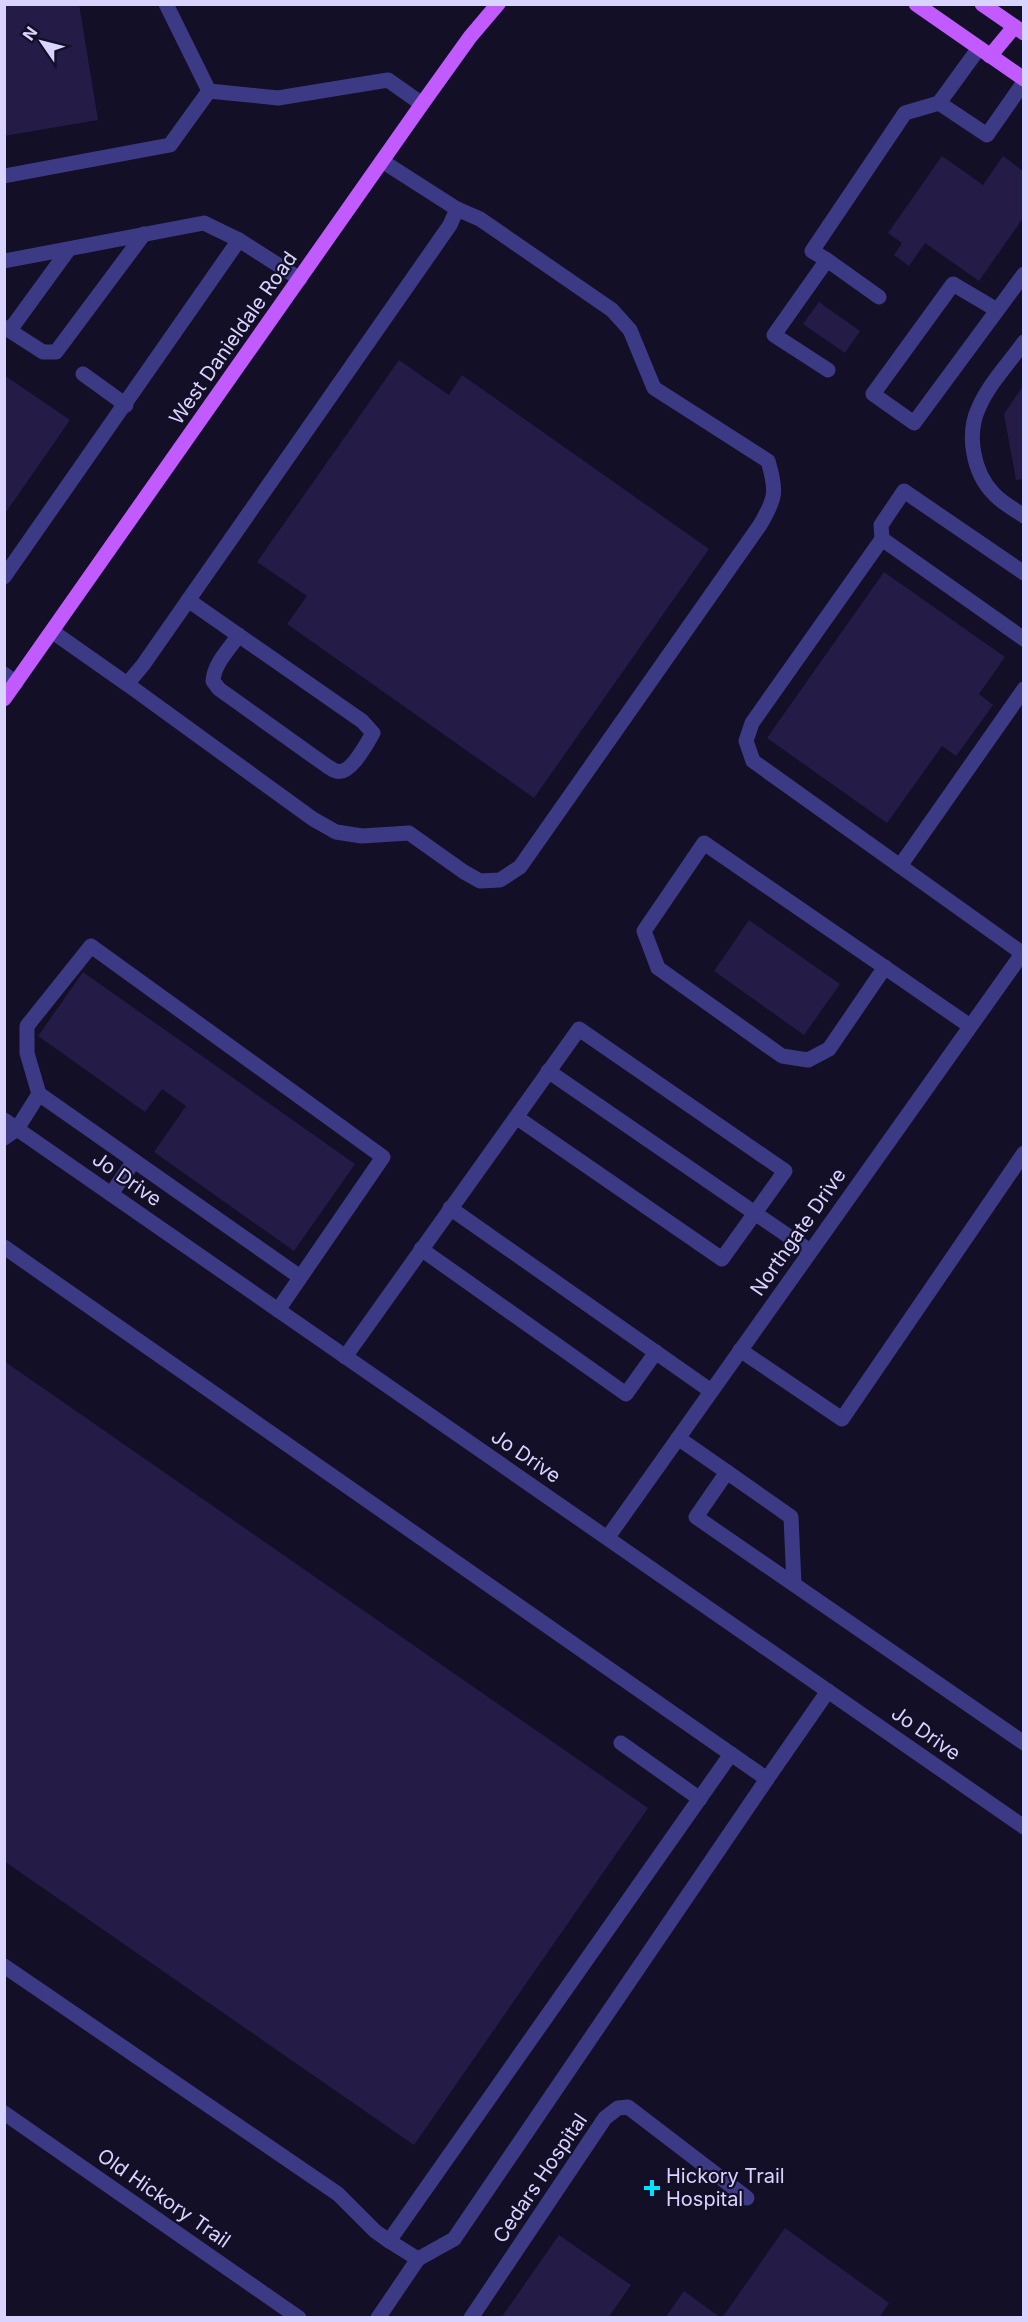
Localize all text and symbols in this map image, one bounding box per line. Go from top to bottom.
north arrow [12,12,72,72]
text: N [18,23,41,44]
street label: West Danieldale Road [164,247,302,429]
street label: Jo Drive [88,1147,166,1211]
street label: Northgate Drive [745,1164,851,1300]
street label: Jo Drive [487,1424,565,1488]
street label: Jo Drive [887,1701,965,1765]
street label: Cedars Hospital [488,2109,592,2247]
street label: Old Hickory Trail [93,2143,235,2253]
place label: Hickory Trail Hospital [666,2164,785,2211]
marker: Hickory Trail Hospital [643,2179,661,2197]

